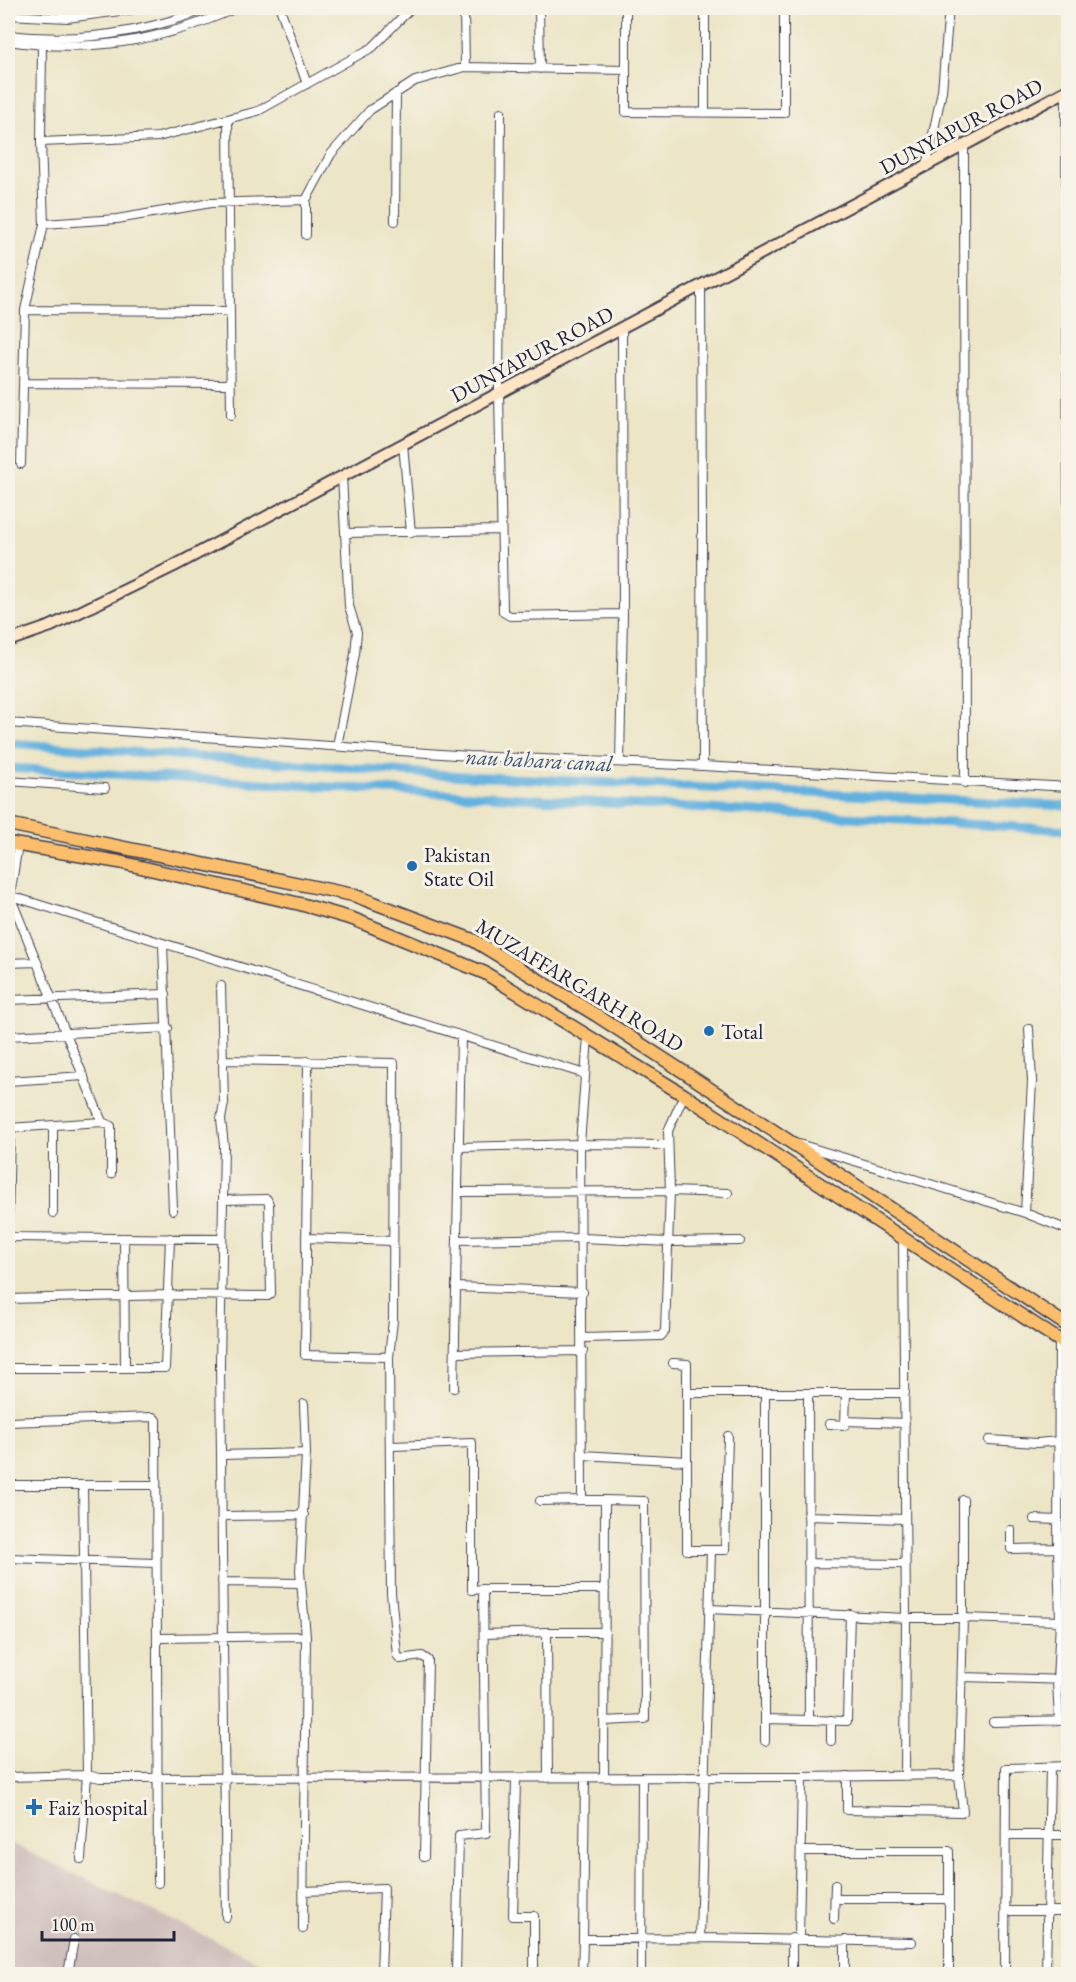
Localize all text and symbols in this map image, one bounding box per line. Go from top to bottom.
street label: DUNYAPUR ROAD [875,72,1047,180]
street label: DUNYAPUR ROAD [446,300,618,408]
water label: nau bahara canal [465,742,614,778]
place label: Pakistan State Oil [424,841,494,892]
marker: Pakistan State Oil [405,859,419,873]
street label: MUZAFFARGARH ROAD [471,912,689,1058]
place label: Total [721,1018,763,1045]
marker: Total [702,1024,716,1038]
place label: Faiz hospital [48,1794,148,1821]
marker: Faiz hospital [25,1798,43,1816]
scale bar [42,1904,174,1942]
text: 100 m [51,1913,95,1936]

